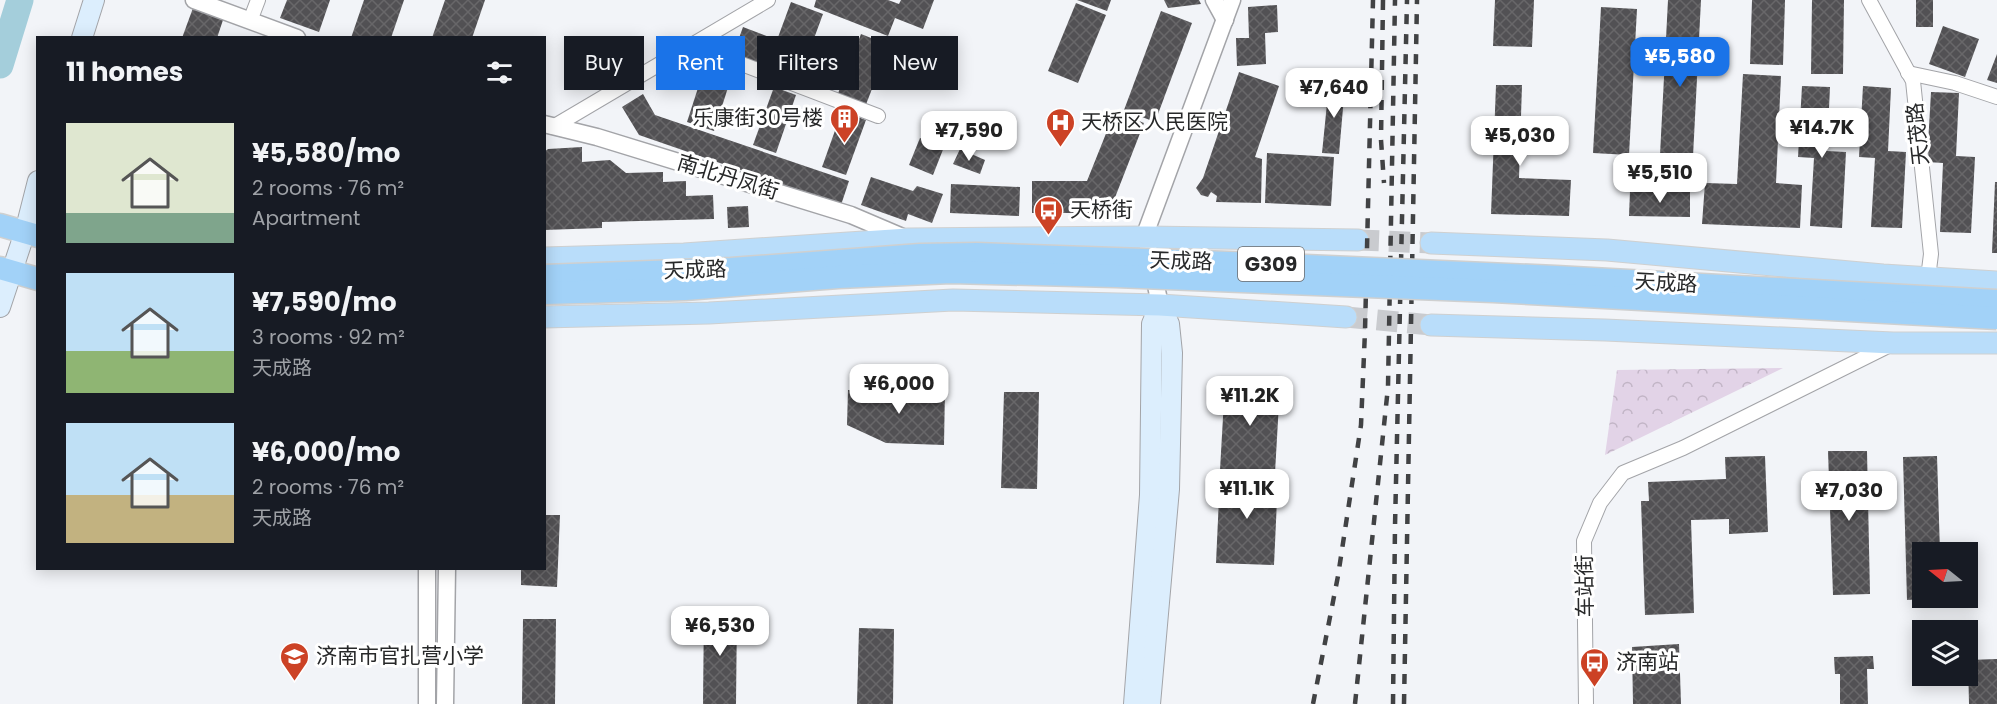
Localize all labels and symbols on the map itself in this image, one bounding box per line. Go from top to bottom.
pin: ¥5,580 [1631,37,1729,88]
pin: ¥7,640 [1285,68,1383,119]
street label: 天茂路 [1900,101,1935,167]
building icon: 乐康街30号楼 [828,102,860,144]
place label: 乐康街30号楼 [692,103,823,132]
hospital icon: 天桥区人民医院 [1044,106,1076,148]
place label: 天桥区人民医院 [1081,107,1228,136]
pin: ¥14.7K [1773,108,1871,159]
pin: ¥7,590 [920,111,1018,162]
pin: ¥5,030 [1471,116,1569,167]
street label: 南北丹凤街 [674,147,783,206]
pin: ¥5,510 [1611,153,1709,204]
bus stop icon: 天桥街 [1033,194,1065,236]
place label: 天桥街 [1070,195,1133,224]
street label: 天成路 [1149,245,1213,276]
road number: G309 [1238,247,1304,281]
street label: 天成路 [663,254,727,285]
street label: 天成路 [1634,266,1698,299]
pin: ¥6,000 [850,364,948,415]
pin: ¥11.2K [1201,376,1299,427]
pin: ¥11.1K [1198,469,1296,520]
pin: ¥7,030 [1800,471,1898,522]
north arrow [1912,542,1978,608]
street label: 车站街 [1569,554,1600,618]
pin: ¥6,530 [671,606,769,657]
school or university icon: 济南市官扎营小学 [279,640,311,682]
place label: 济南市官扎营小学 [316,641,484,670]
bus stop icon: 济南站 [1579,646,1611,688]
place label: 济南站 [1616,647,1679,676]

